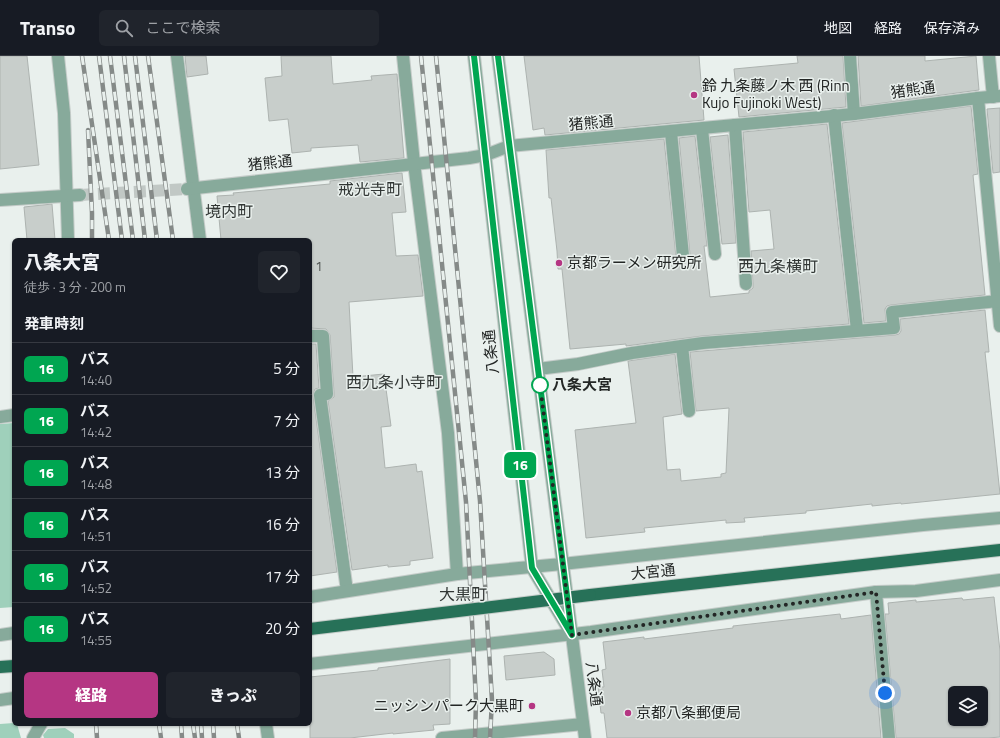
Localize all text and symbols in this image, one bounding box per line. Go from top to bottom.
search box [99,10,379,46]
text: Transo [20,13,75,42]
text: ここで検索 [145,16,220,39]
icon: search [113,17,135,39]
text: 地図 [824,17,852,38]
text: 経路 [874,17,902,38]
text: 保存済み [924,17,980,38]
place label: 鈴 九条藤ノ木 西 (Rinn Kujo Fujinoki West) [702,74,850,114]
street label: 猪熊通 [889,75,937,104]
marker: 鈴 九条藤ノ木 西 (Rinn Kujo Fujinoki West) [689,90,699,100]
street label: 猪熊通 [568,109,614,136]
street label: 猪熊通 [246,149,294,176]
district label: 戒光寺町 [338,177,402,201]
district label: 境内町 [205,199,253,223]
text: 八条大宮 [24,247,100,276]
button: heart [258,251,300,293]
place label: 京都ラーメン研究所 [567,251,701,274]
district label: 西九条横町 [738,254,818,278]
house number: 1 [315,256,323,276]
marker: 京都ラーメン研究所 [554,258,564,268]
text: 徒歩 · 3 分 · 200 m [24,277,126,297]
text: 発車時刻 [24,312,84,335]
street label: 八条通 [477,328,504,376]
text: バス [80,347,110,370]
text: 5 分 [273,357,300,380]
text: 16 [38,358,54,379]
text: 14:40 [80,370,112,390]
district label: 西九条小寺町 [346,370,442,394]
place label: 八条大宮 [552,373,612,396]
marker: 八条大宮 [531,376,549,394]
text: バス [80,399,110,422]
text: 7 分 [273,409,300,432]
text: 16 [38,410,54,431]
text: 14:42 [80,422,112,442]
text: バス [80,451,110,474]
line badge: 16 [502,452,538,478]
text: 16 [512,454,528,475]
text: 13 分 [265,461,300,484]
text: 16 [38,462,54,483]
text: 14:48 [80,474,112,494]
text: バス [80,503,110,526]
text: 16 分 [265,513,300,536]
text: 16 [38,514,54,535]
text: 14:51 [80,526,112,546]
text: バス [80,555,110,578]
street label: 大宮通 [629,558,677,585]
text: 17 分 [265,565,300,588]
text: 16 [38,566,54,587]
text: 14:52 [80,578,112,598]
district label: 大黒町 [439,582,487,606]
text: バス [80,607,110,630]
text: 20 分 [265,617,300,640]
text: 16 [38,618,54,639]
text: 14:55 [80,630,112,650]
street label: 八条通 [580,660,609,708]
button: 経路 [24,672,158,718]
button: きっぷ [166,672,300,718]
your location [875,683,895,703]
map controls [948,686,988,726]
button: layers [948,686,988,726]
place label: ニッシンパーク大黒町 [374,694,524,717]
marker: ニッシンパーク大黒町 [527,701,537,711]
place label: 京都八条郵便局 [636,701,741,724]
marker: 京都八条郵便局 [623,708,633,718]

